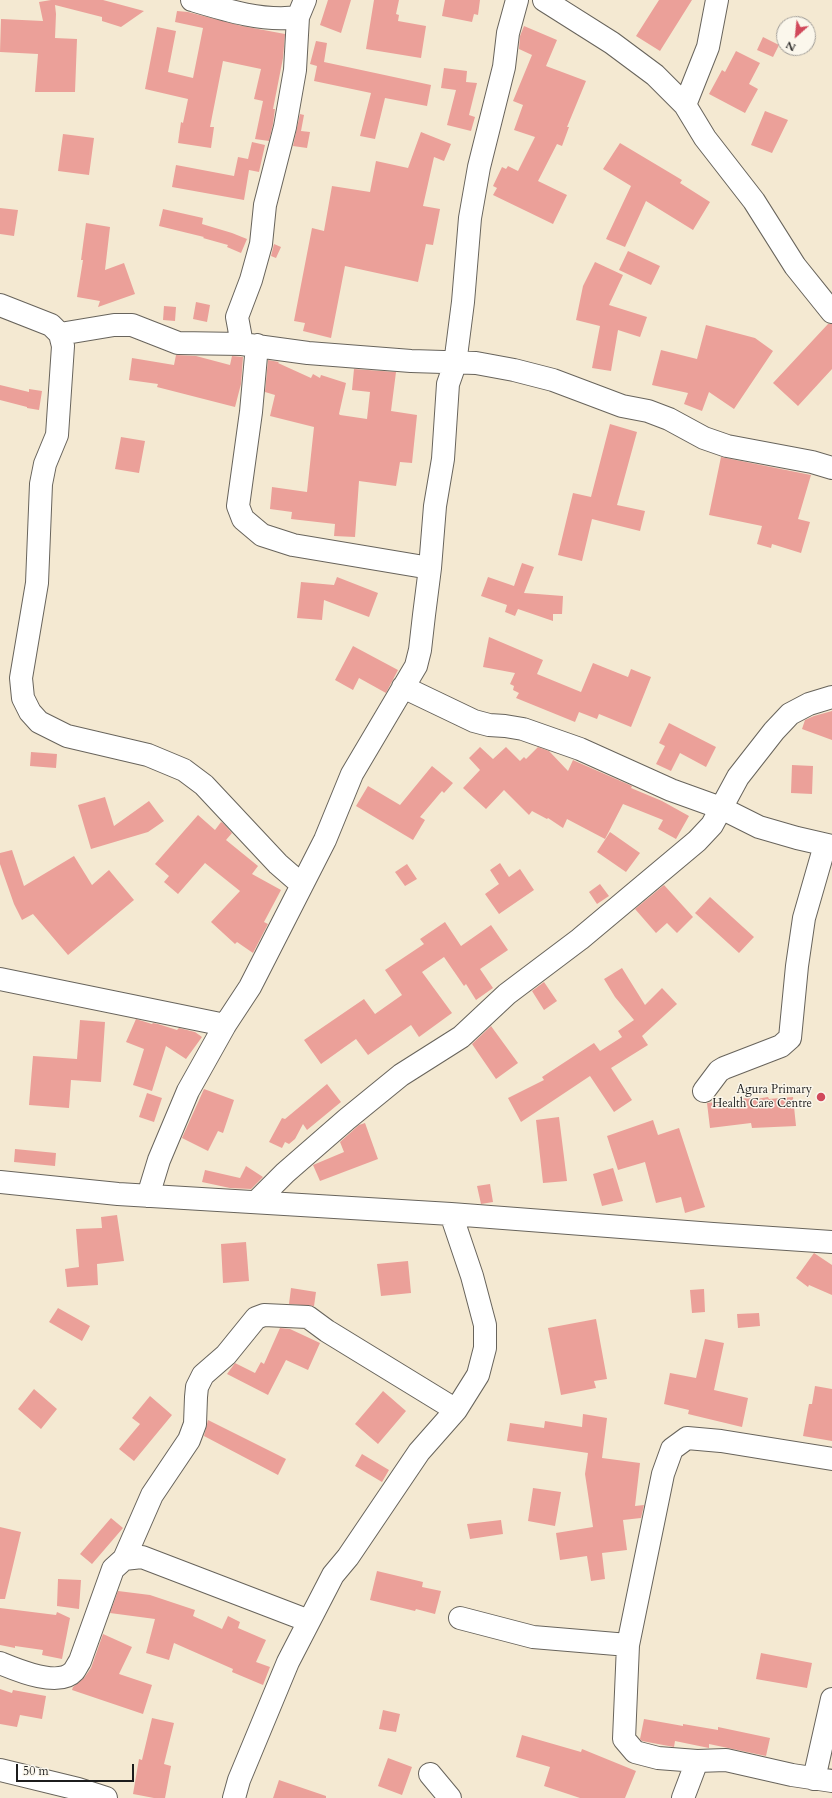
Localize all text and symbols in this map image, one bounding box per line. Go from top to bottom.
north arrow [776,16,816,56]
text: N [783,37,798,55]
place label: Agura Primary Health Care Centre [712,1083,812,1111]
marker: Agura Primary Health Care Centre [815,1091,827,1103]
scale bar [18,1756,136,1782]
text: 50 m [23,1763,49,1779]

